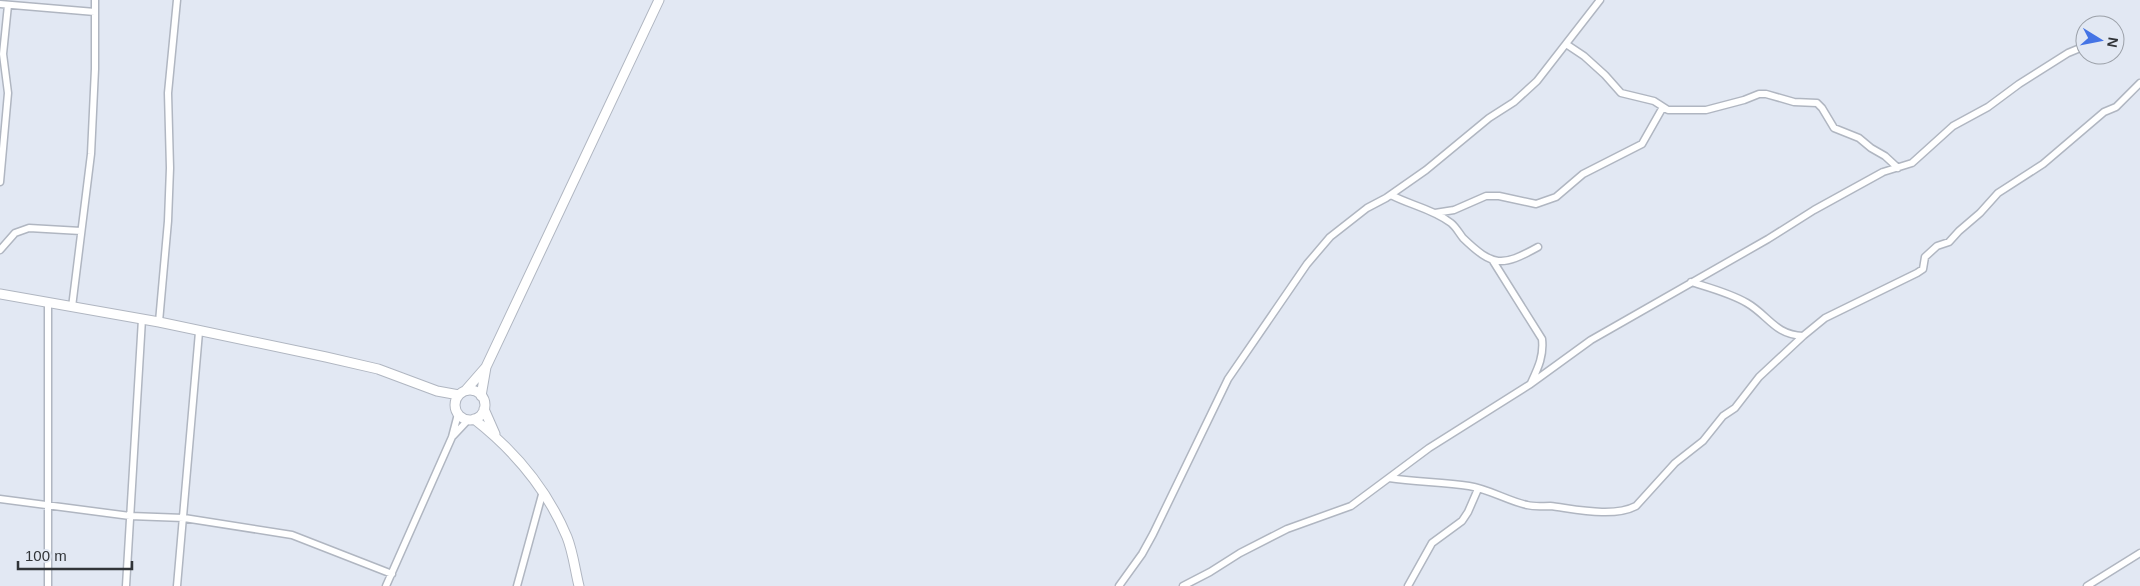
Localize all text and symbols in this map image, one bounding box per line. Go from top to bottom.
north arrow [2075,15,2125,65]
text: N [2104,36,2122,49]
scale bar [18,538,131,570]
text: 100 m [25,547,67,564]

